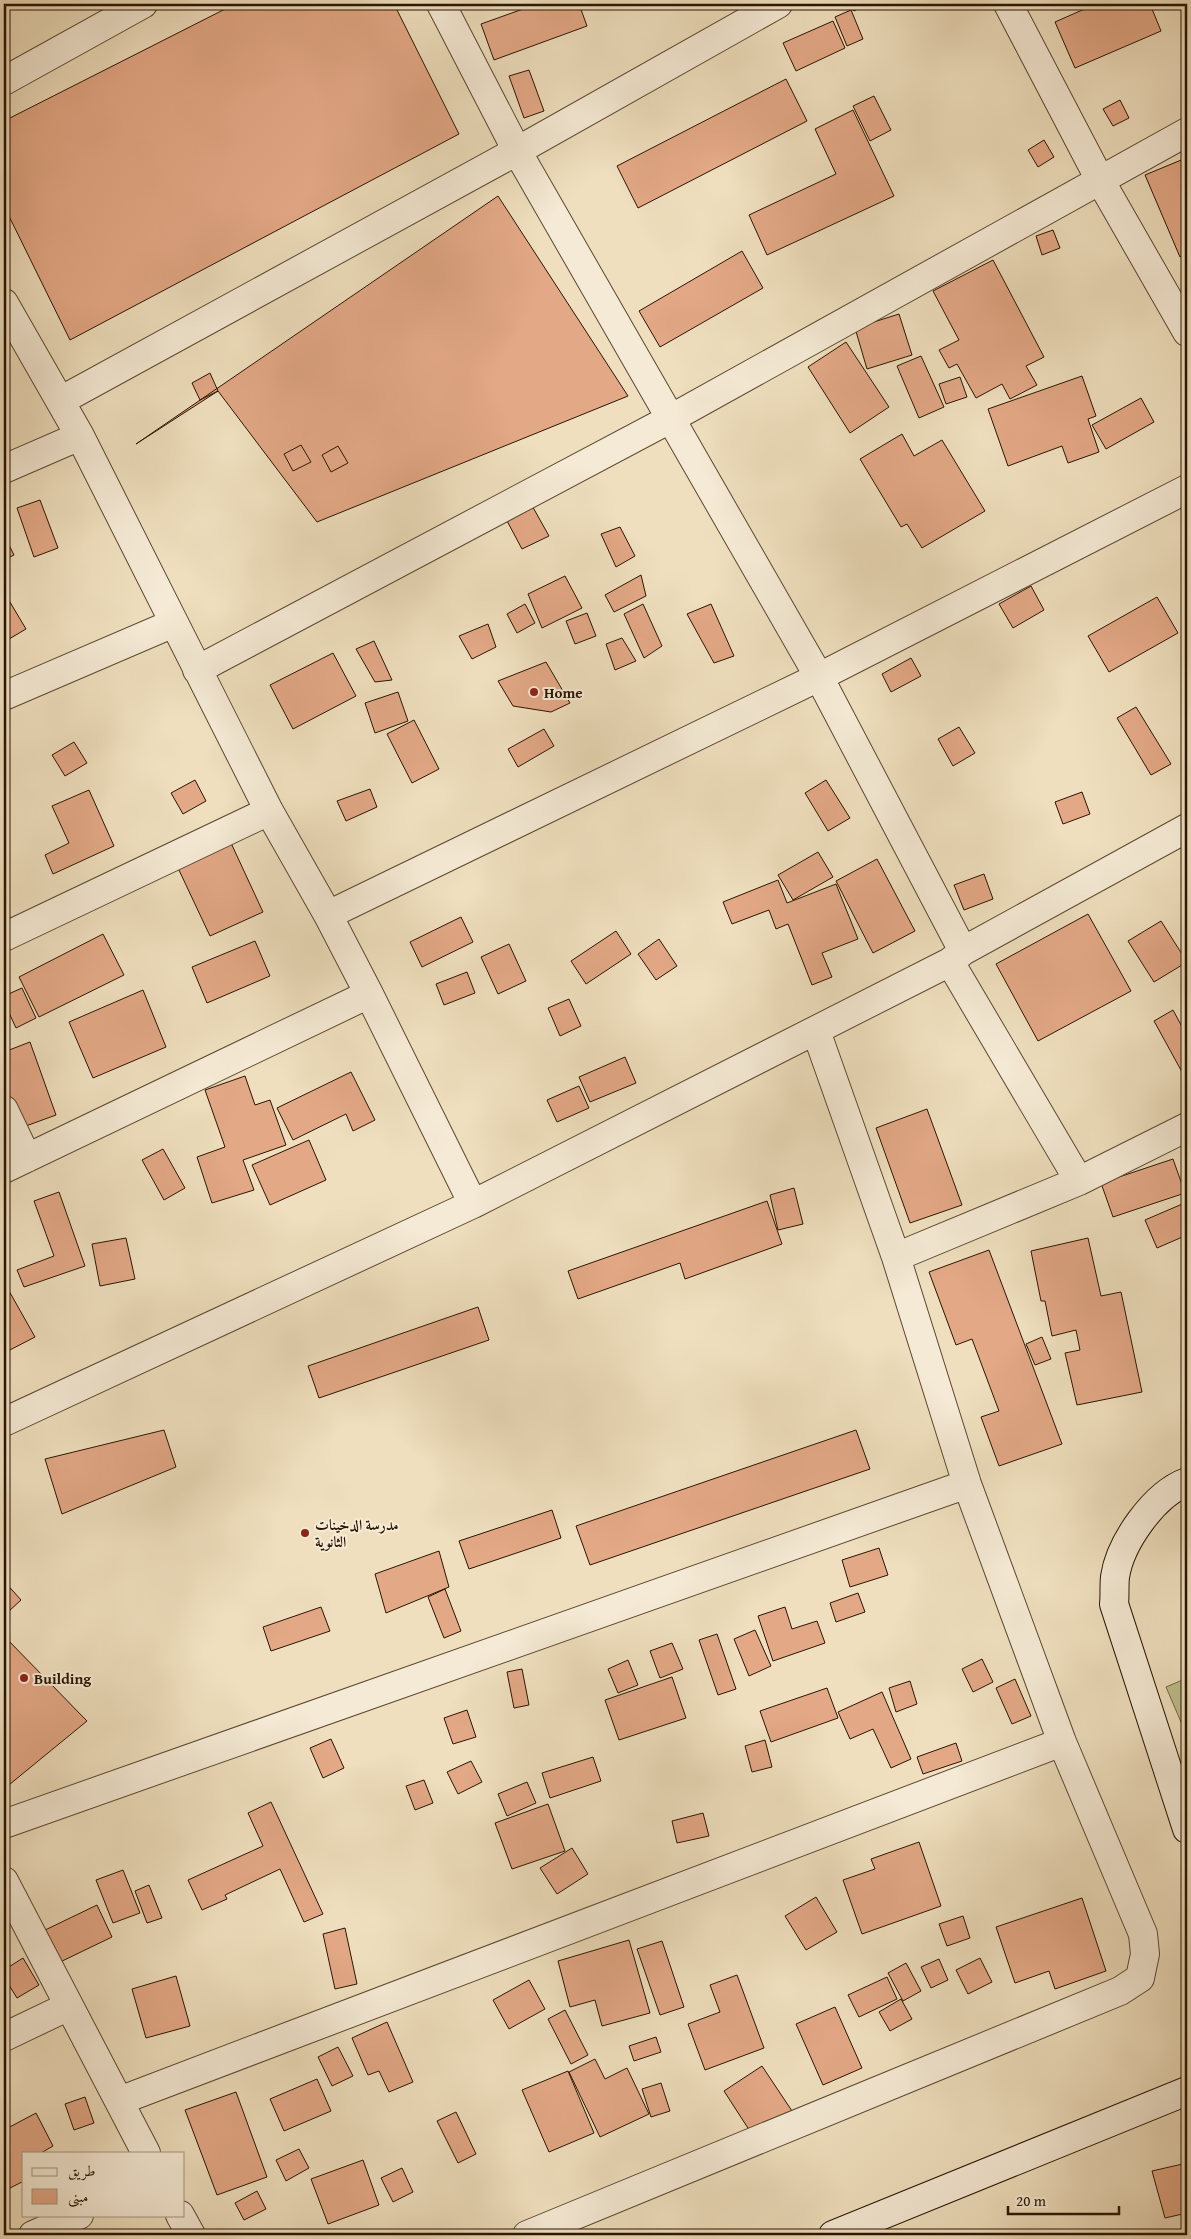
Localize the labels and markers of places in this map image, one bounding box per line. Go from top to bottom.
place label: Home [544,682,583,703]
marker: Home [528,686,540,698]
place label: مدرسة الدخينات الثانوية [315,1514,399,1552]
marker: مدرسة الدخينات الثانوية [299,1527,311,1539]
place label: Building [34,1668,91,1689]
marker: Building [18,1672,30,1684]

